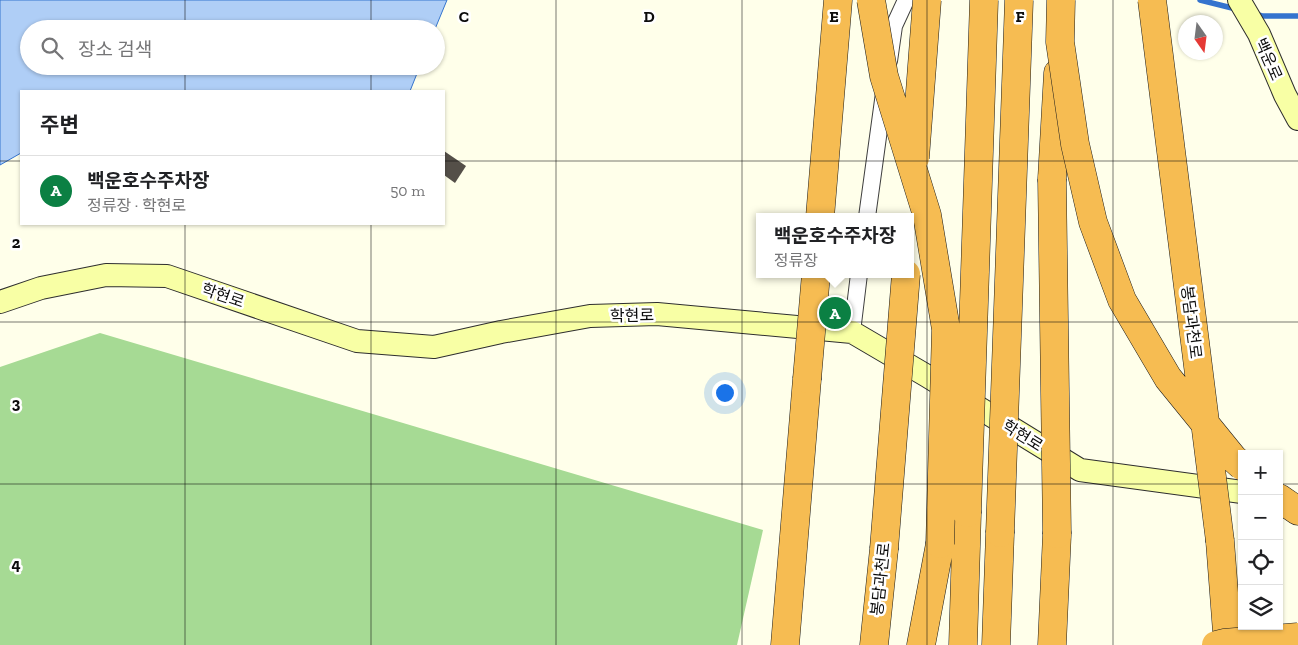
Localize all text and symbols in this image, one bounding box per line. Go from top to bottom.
text: C [459,7,469,26]
text: D [643,7,655,26]
text: E [829,7,839,26]
text: F [1015,7,1025,26]
north arrow [1178,15,1223,60]
search box [20,20,445,75]
icon: search [38,34,66,62]
street label: 백운로 [1251,35,1286,83]
text: 장소 검색 [78,38,152,61]
text: 주변 [40,112,79,137]
text: 백운호수주차장 [87,169,209,192]
text: A [51,181,62,200]
text: 50 m [390,181,425,200]
text: 정류장 · 학현로 [87,196,186,215]
popup [756,213,914,278]
text: 백운호수주차장 [774,224,896,247]
text: 2 [12,233,21,252]
text: 정류장 [774,251,818,270]
street label: 학현로 [199,279,247,312]
street label: 봉담과천로 [1178,284,1205,360]
pin: A [819,294,851,332]
street label: 학현로 [610,306,655,325]
your location [712,380,738,406]
text: 3 [12,394,21,413]
street label: 학현로 [999,416,1047,455]
map controls [1238,450,1283,630]
button: + [1238,450,1283,495]
button: − [1238,495,1283,540]
button: locate [1238,540,1283,585]
street label: 봉담과천로 [867,541,894,617]
text: 4 [11,555,21,574]
button: layers [1238,585,1283,630]

